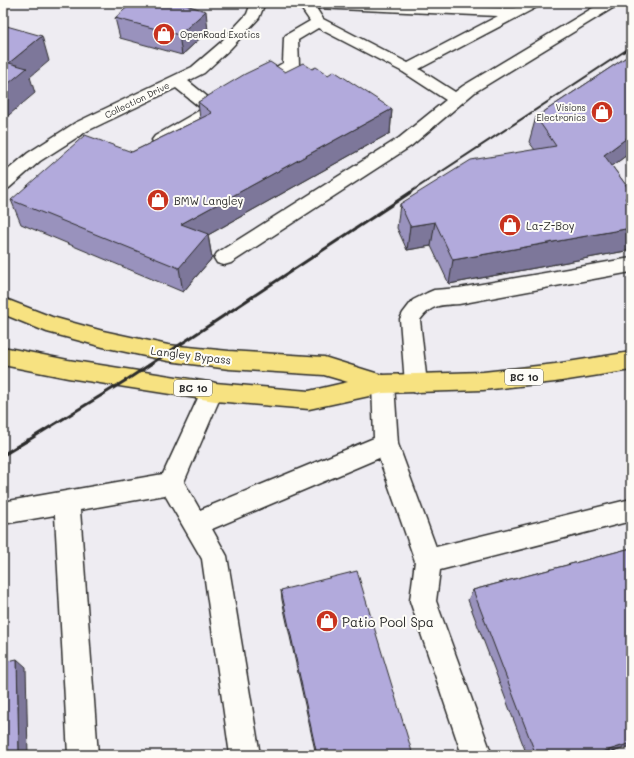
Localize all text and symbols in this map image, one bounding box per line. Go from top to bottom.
shop icon: OpenRoad Exotics [151,21,177,47]
place label: OpenRoad Exotics [180,29,260,40]
street label: Collection Drive [103,80,171,120]
shop icon: Visions Electronics [589,99,615,125]
place label: Visions Electronics [536,102,586,123]
shop icon: BMW Langley [145,187,171,213]
place label: BMW Langley [174,193,243,208]
shop icon: La-Z-Boy [497,212,523,238]
place label: La-Z-Boy [526,218,575,233]
street label: Langley Bypass [150,343,232,367]
road number: BC 10 [505,369,543,385]
road number: BC 10 [174,380,212,396]
shop icon: Patio Pool Spa [314,608,340,634]
place label: Patio Pool Spa [342,613,434,630]

